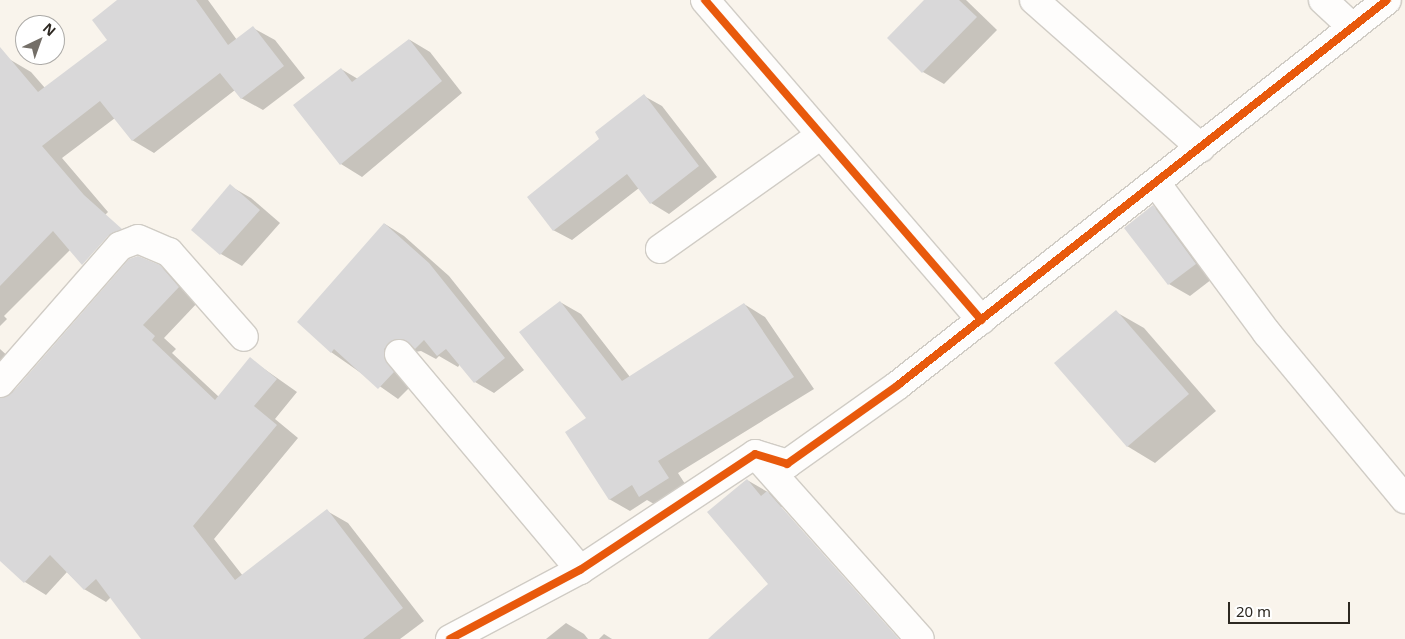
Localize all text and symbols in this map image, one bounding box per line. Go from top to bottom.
north arrow [15,15,65,65]
text: N [39,18,60,40]
scale bar [1230,592,1352,624]
text: 20 m [1236,601,1271,621]

